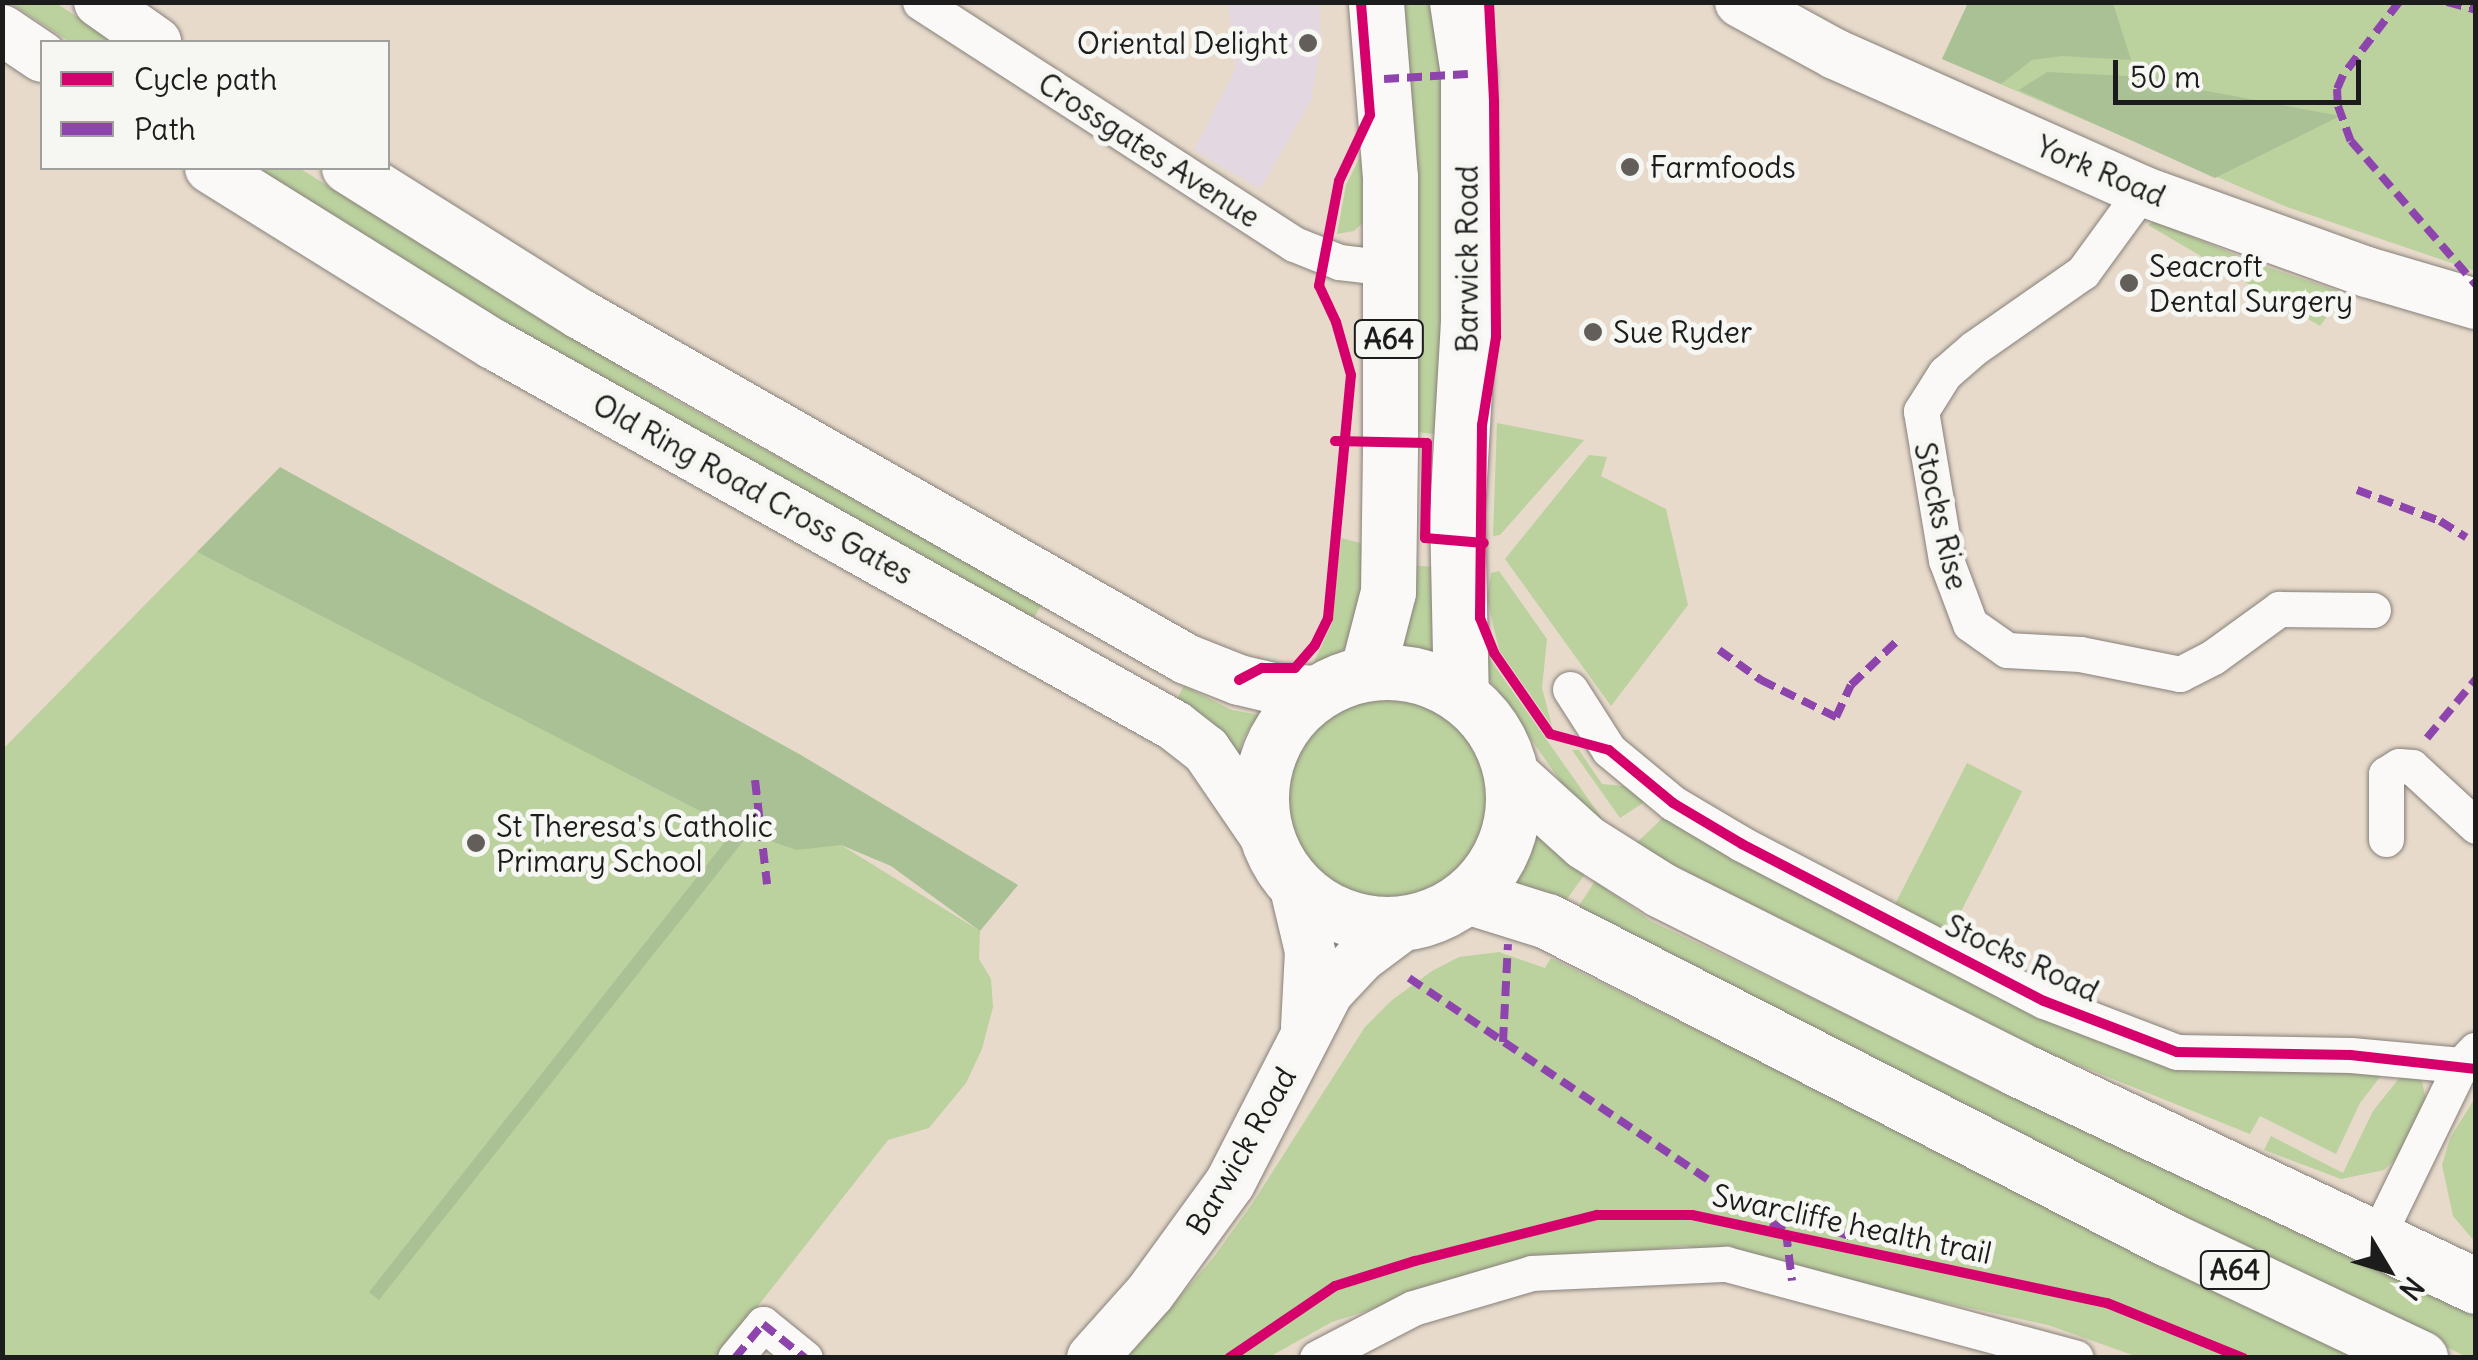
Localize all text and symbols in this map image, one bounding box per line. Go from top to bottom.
place label: Oriental Delight [1077,25,1288,61]
marker: Oriental Delight [1297,32,1319,54]
legend [40,40,390,170]
scale bar [2118,40,2366,102]
text: 50 m [2130,58,2200,96]
text: Cycle path [134,60,277,98]
street label: Crossgates Avenue [1031,65,1267,235]
text: Path [134,110,196,148]
street label: York Road [2031,128,2171,214]
place label: Farmfoods [1650,149,1796,185]
marker: Farmfoods [1619,156,1641,178]
street label: Barwick Road [1449,165,1485,353]
place label: Seacroft Dental Surgery [2149,248,2353,318]
marker: Seacroft Dental Surgery [2118,272,2140,294]
place label: Sue Ryder [1613,314,1752,350]
road number: A64 [1352,316,1426,362]
marker: Sue Ryder [1582,321,1604,343]
street label: Old Ring Road Cross Gates [587,386,919,592]
street label: Stocks Rise [1907,439,1975,593]
place label: St Theresa's Catholic Primary School [496,808,773,878]
marker: St Theresa's Catholic Primary School [465,832,487,854]
street label: Stocks Road [1940,907,2104,1009]
street label: Barwick Road [1179,1061,1303,1241]
street label: Swarcliffe health trail [1709,1177,1995,1271]
north arrow [2338,1220,2438,1320]
road number: A64 [2198,1247,2272,1293]
text: N [2392,1270,2432,1307]

